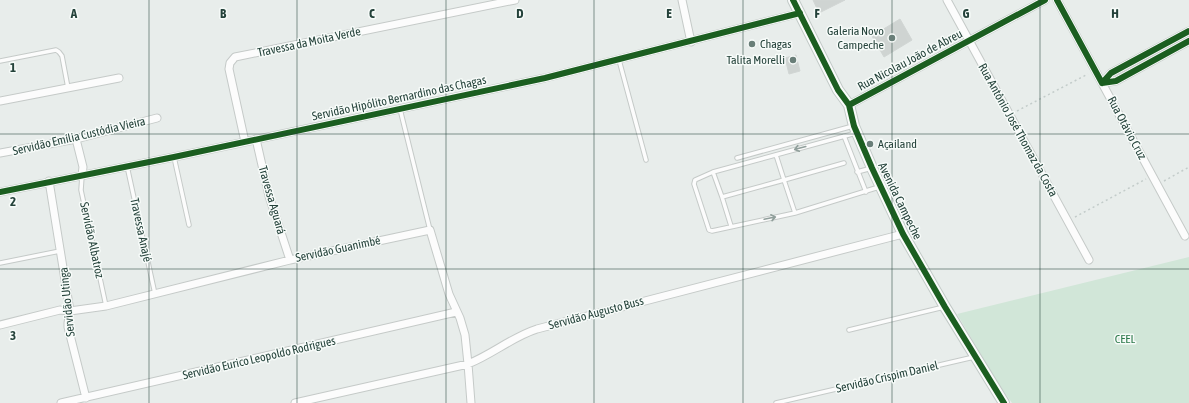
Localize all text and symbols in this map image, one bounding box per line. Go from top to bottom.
text: A [70,6,78,21]
text: B [220,6,227,21]
text: C [369,6,375,21]
text: D [516,6,524,21]
text: E [666,6,672,21]
text: F [814,6,820,21]
text: G [963,6,970,21]
text: H [1111,6,1119,21]
street label: Travessa da Moita Verde [256,24,362,60]
place label: Galeria Novo Campeche [827,24,884,52]
street label: Rua Nicolau João de Abreu [855,26,965,94]
marker: Galeria Novo Campeche [887,33,897,43]
place label: Chagas [760,37,792,51]
marker: Chagas [747,39,757,49]
place label: Talita Morelli [727,53,785,67]
marker: Talita Morelli [788,55,798,65]
text: 1 [10,60,16,75]
street label: Rua Antônio José Thomaz da Costa [975,61,1061,199]
street label: Servidão Hipólito Bernardino das Chagas [311,73,487,123]
street label: Rua Otávio Cruz [1105,94,1150,162]
street label: Servidão Emília Custódia Vieira [11,114,147,158]
place label: Açailand [878,137,917,151]
marker: Açailand [865,139,875,149]
one-way arrow [794,145,807,152]
street label: Avenida Campeche [875,160,925,242]
street label: Travessa Aguará [256,164,288,236]
text: 2 [10,194,16,209]
street label: Travessa Anajé [127,197,155,263]
street label: Servidão Albatroz [77,201,107,280]
one-way arrow [763,213,776,221]
street label: Servidão Guanimbé [294,233,382,265]
street label: Servidão Utinga [56,267,78,337]
street label: Servidão Augusto Buss [547,294,645,332]
text: 3 [10,328,16,343]
park label: CEEL [1115,332,1135,346]
street label: Servidão Eurico Leopoldo Rodrigues [181,334,337,382]
street label: Servidão Crispim Daniel [835,358,940,396]

